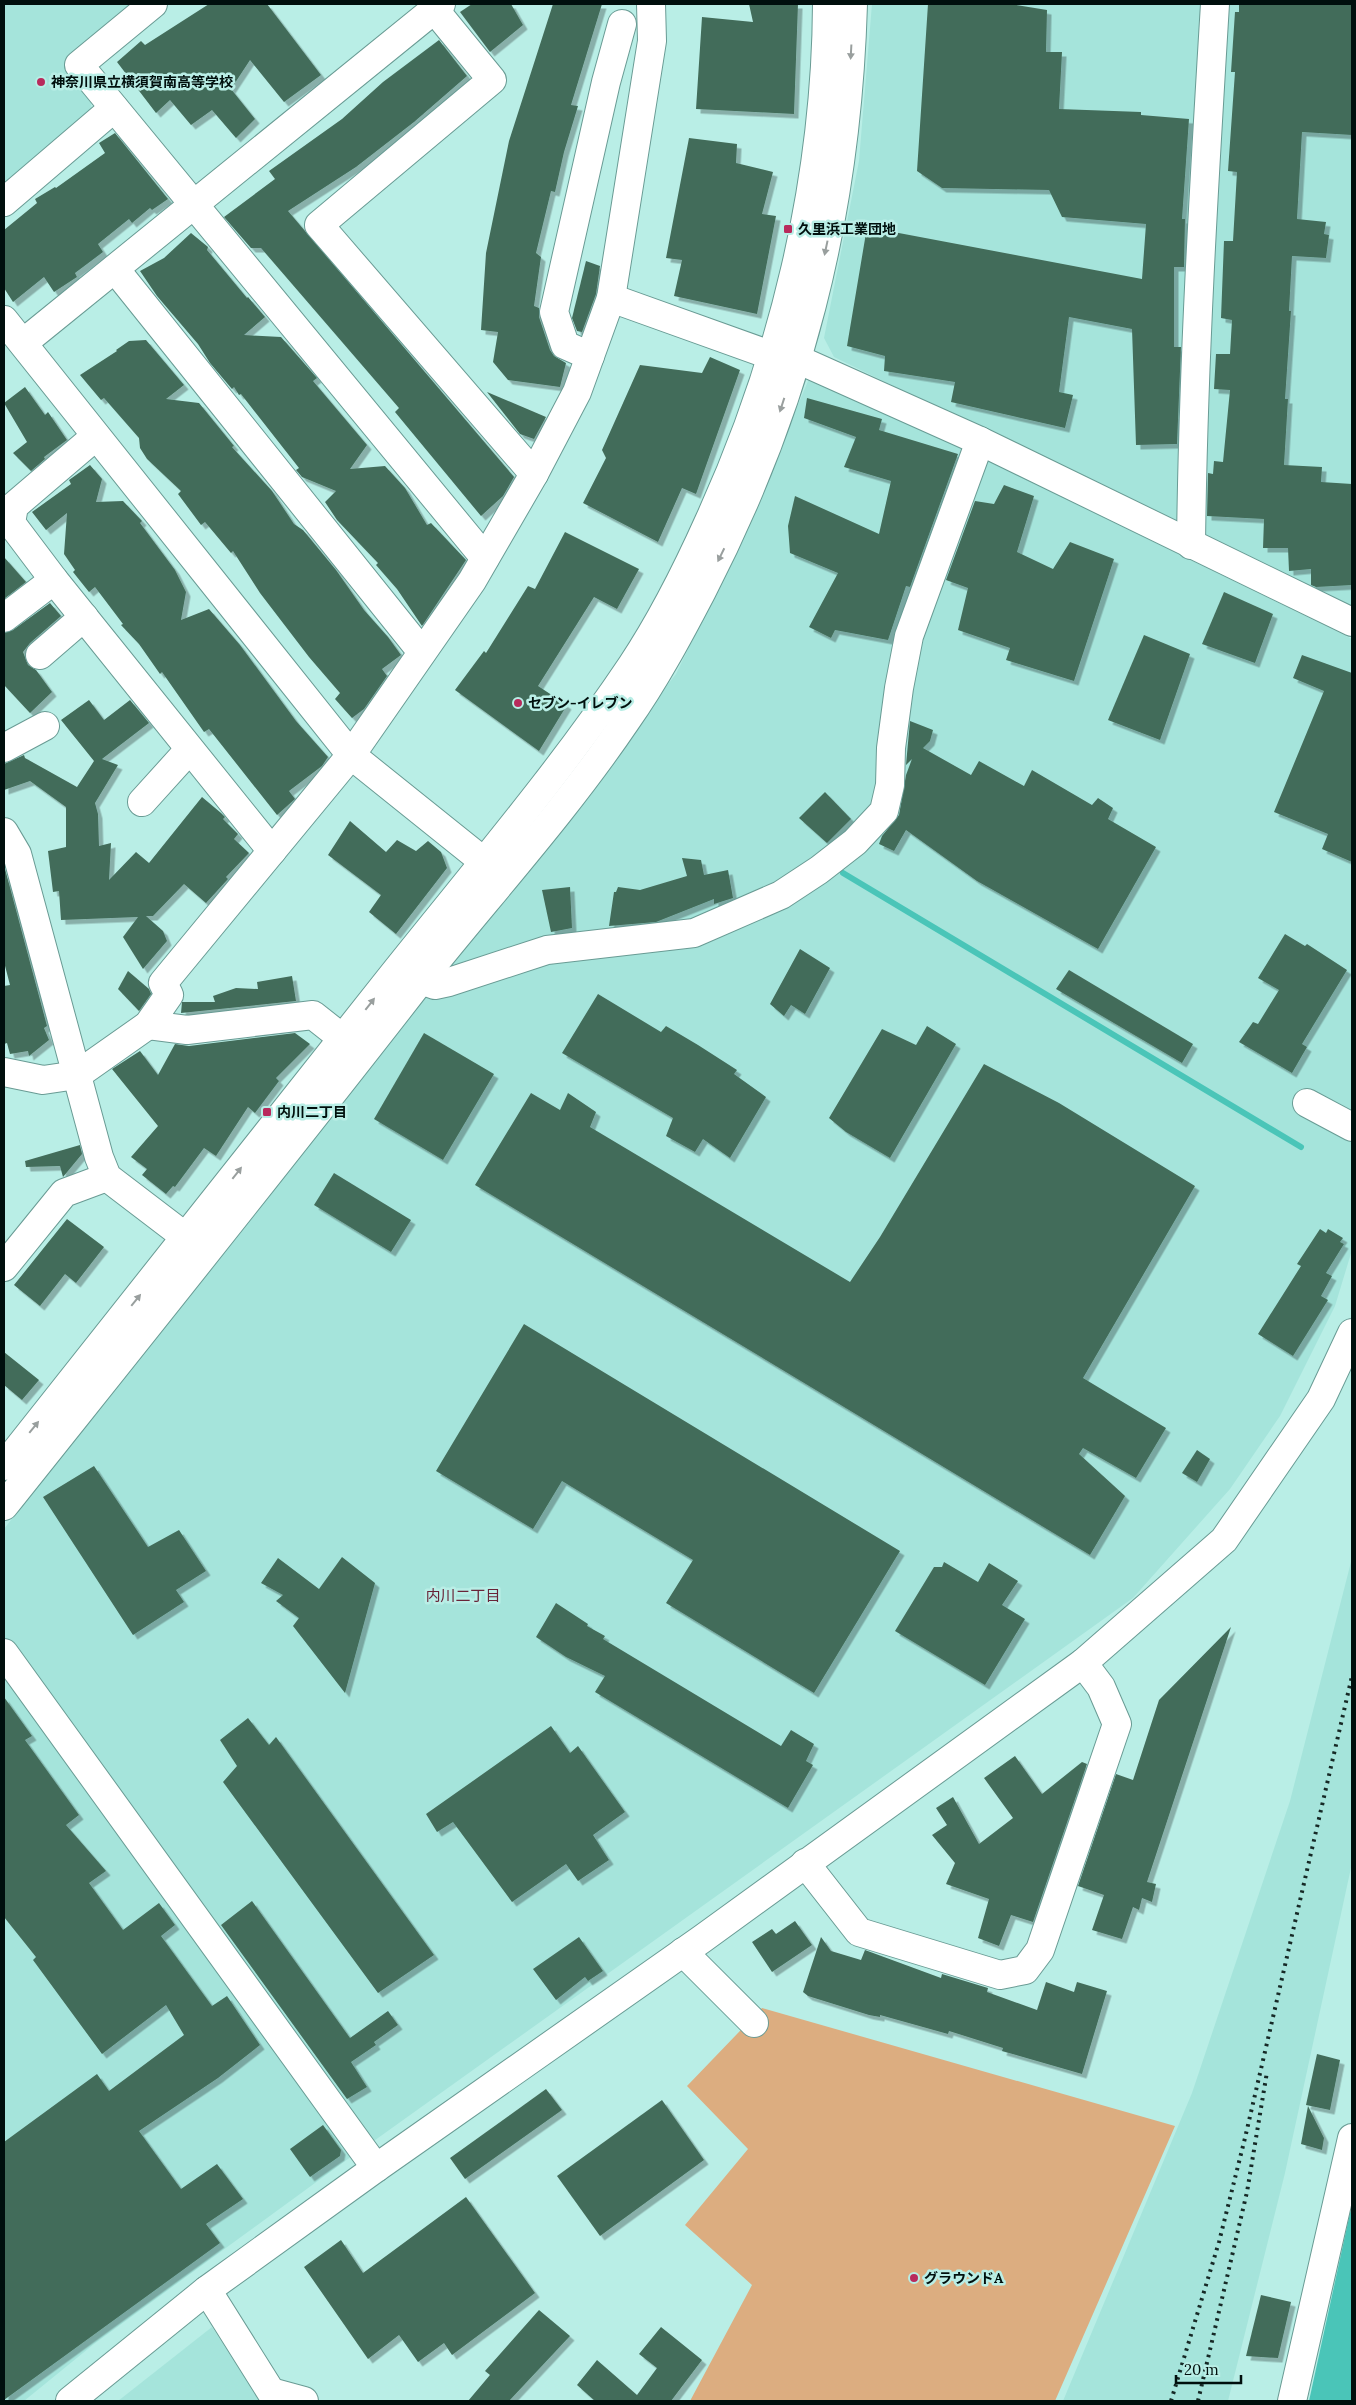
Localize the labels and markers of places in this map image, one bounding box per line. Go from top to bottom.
place label: 神奈川県立横須賀南高等学校 [51,73,233,91]
marker: 神奈川県立横須賀南高等学校 [35,76,47,88]
place label: 久里浜工業団地 [798,220,896,238]
marker: 久里浜工業団地 [782,223,794,235]
place label: セブン-イレブン [528,694,633,712]
marker: セブン-イレブン [512,697,524,709]
place label: 内川二丁目 [277,1103,347,1121]
marker: 内川二丁目 [261,1106,273,1118]
place label: グラウンドA [924,2269,1004,2287]
marker: グラウンドA [908,2272,920,2284]

